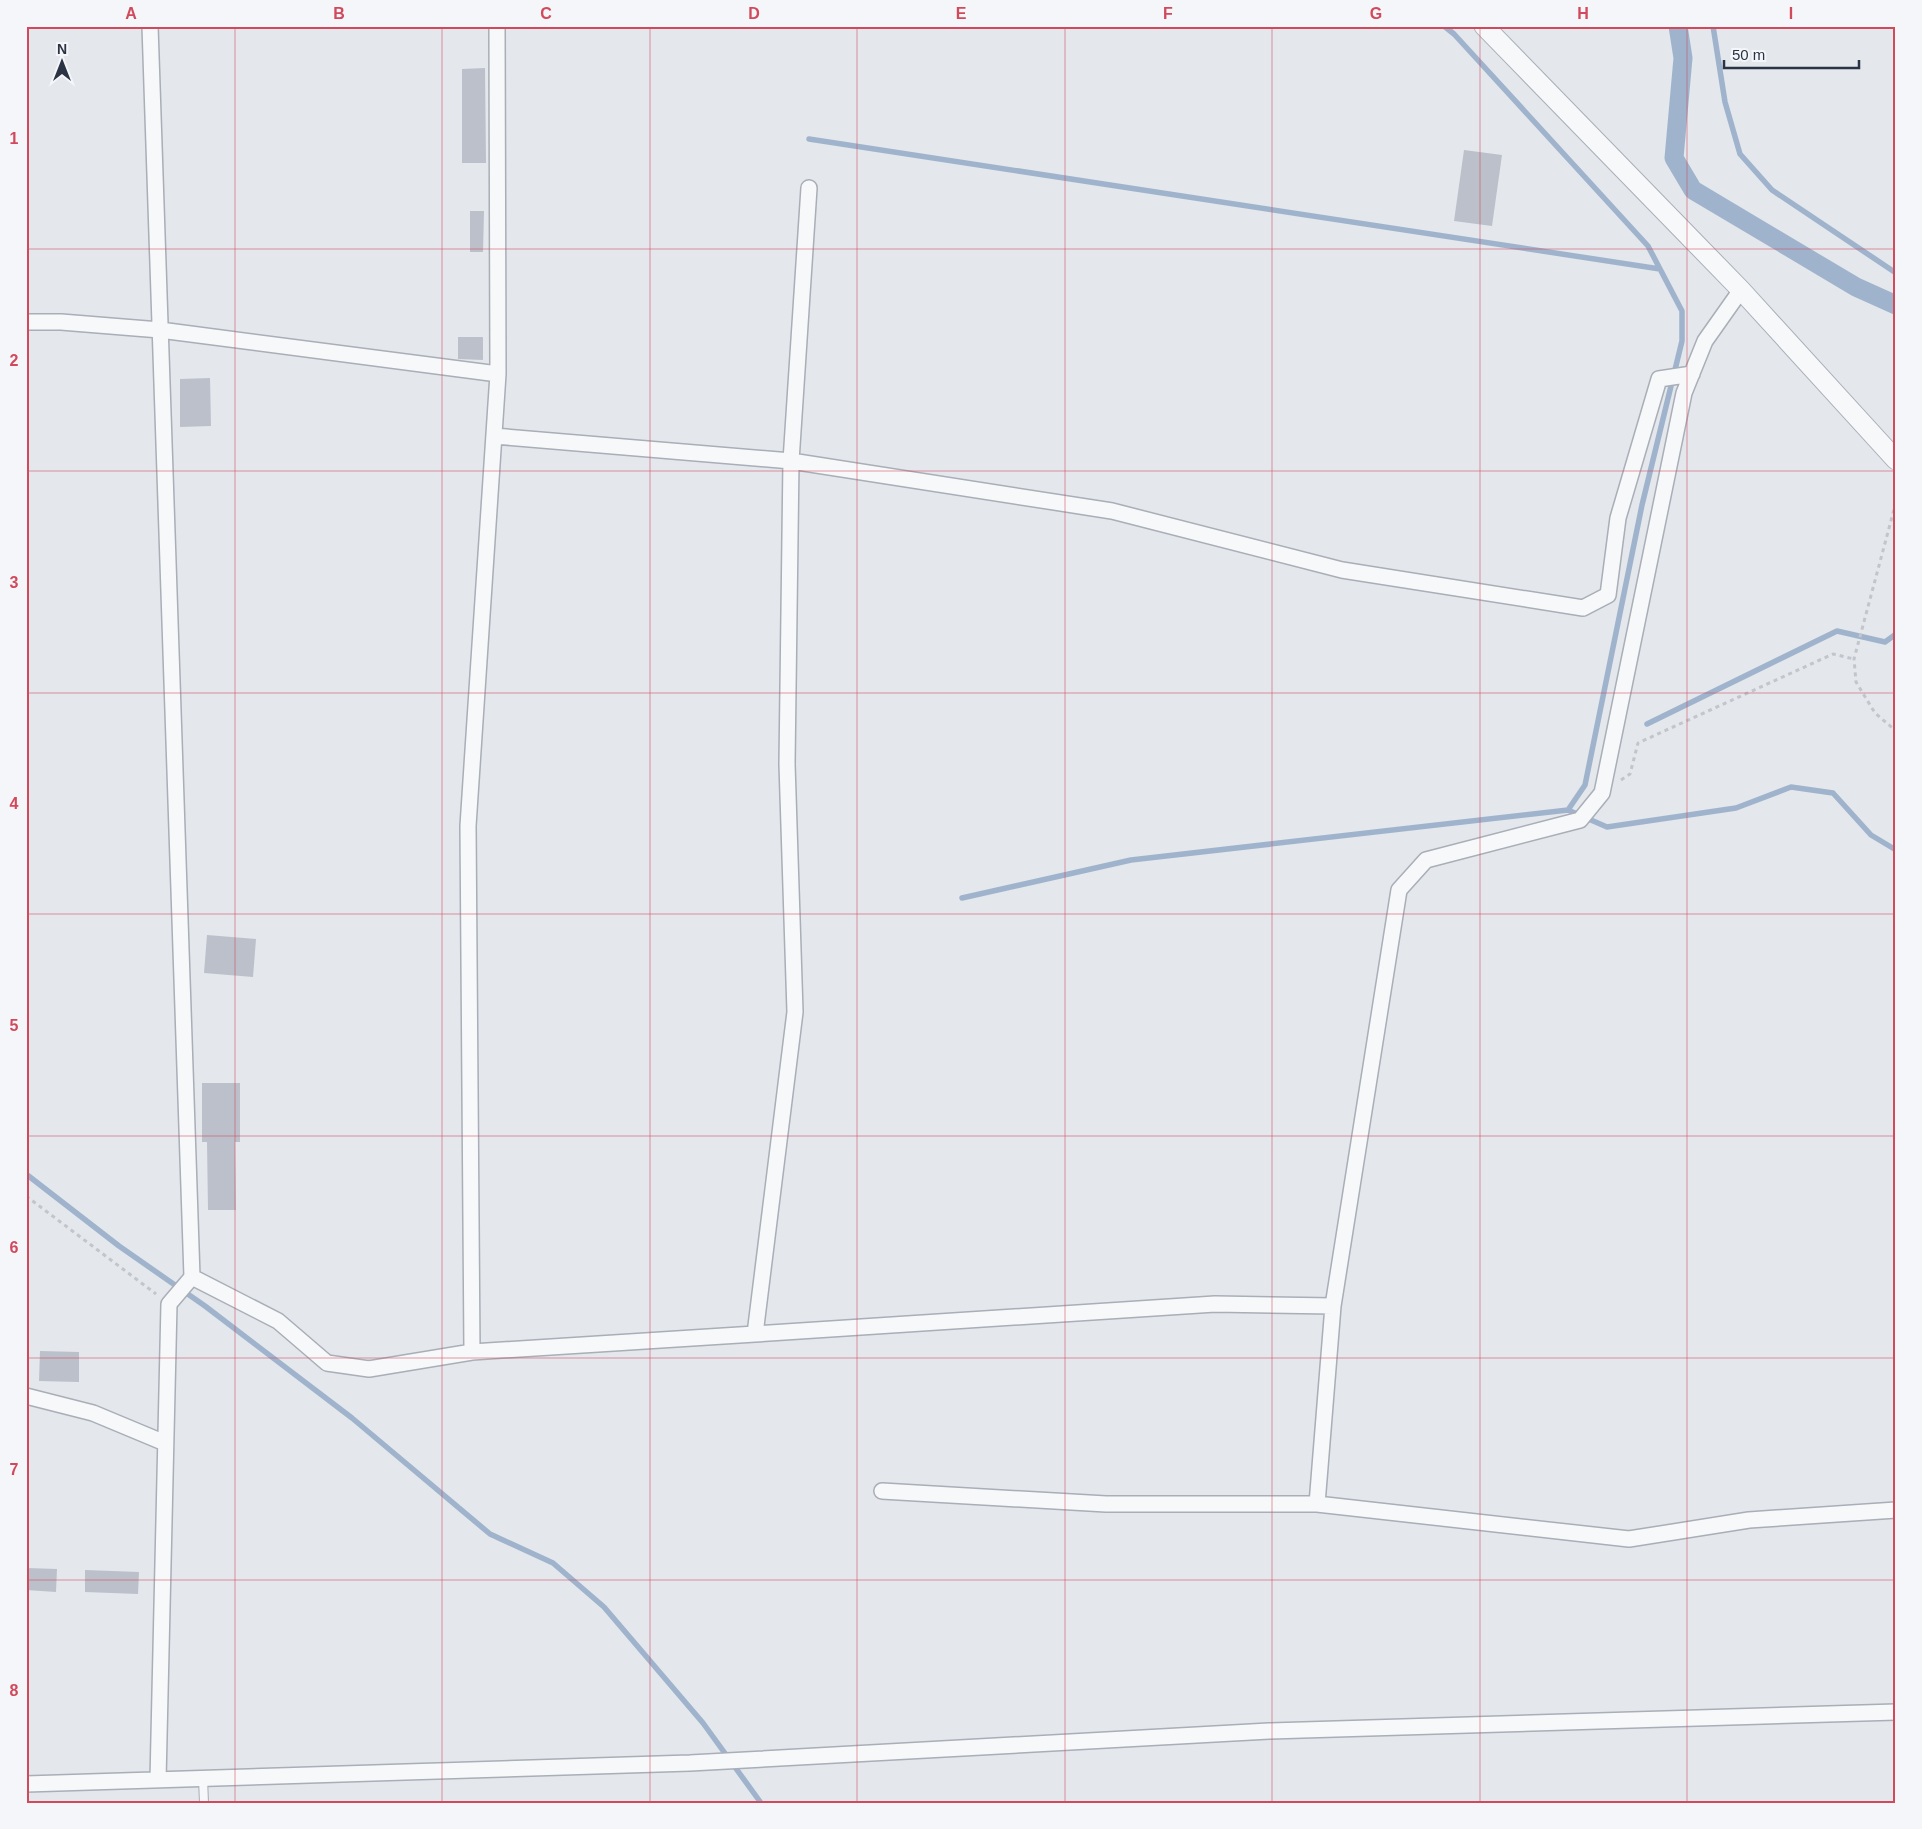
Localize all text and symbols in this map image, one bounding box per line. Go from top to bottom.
text: A [125,5,137,22]
text: B [333,5,345,22]
text: C [540,5,552,22]
text: D [748,5,760,22]
text: E [956,5,967,22]
text: F [1163,5,1173,22]
text: G [1370,5,1382,22]
text: H [1577,5,1589,22]
text: I [1789,5,1793,22]
north arrow [38,38,88,88]
scale bar [1724,38,1860,70]
text: N [57,41,67,57]
text: 50 m [1732,46,1765,63]
text: 1 [10,130,19,147]
text: 2 [10,352,19,369]
text: 3 [10,574,19,591]
text: 4 [10,795,19,812]
text: 5 [10,1017,19,1034]
text: 6 [10,1239,19,1256]
text: 7 [10,1461,19,1478]
text: 8 [10,1682,19,1699]

